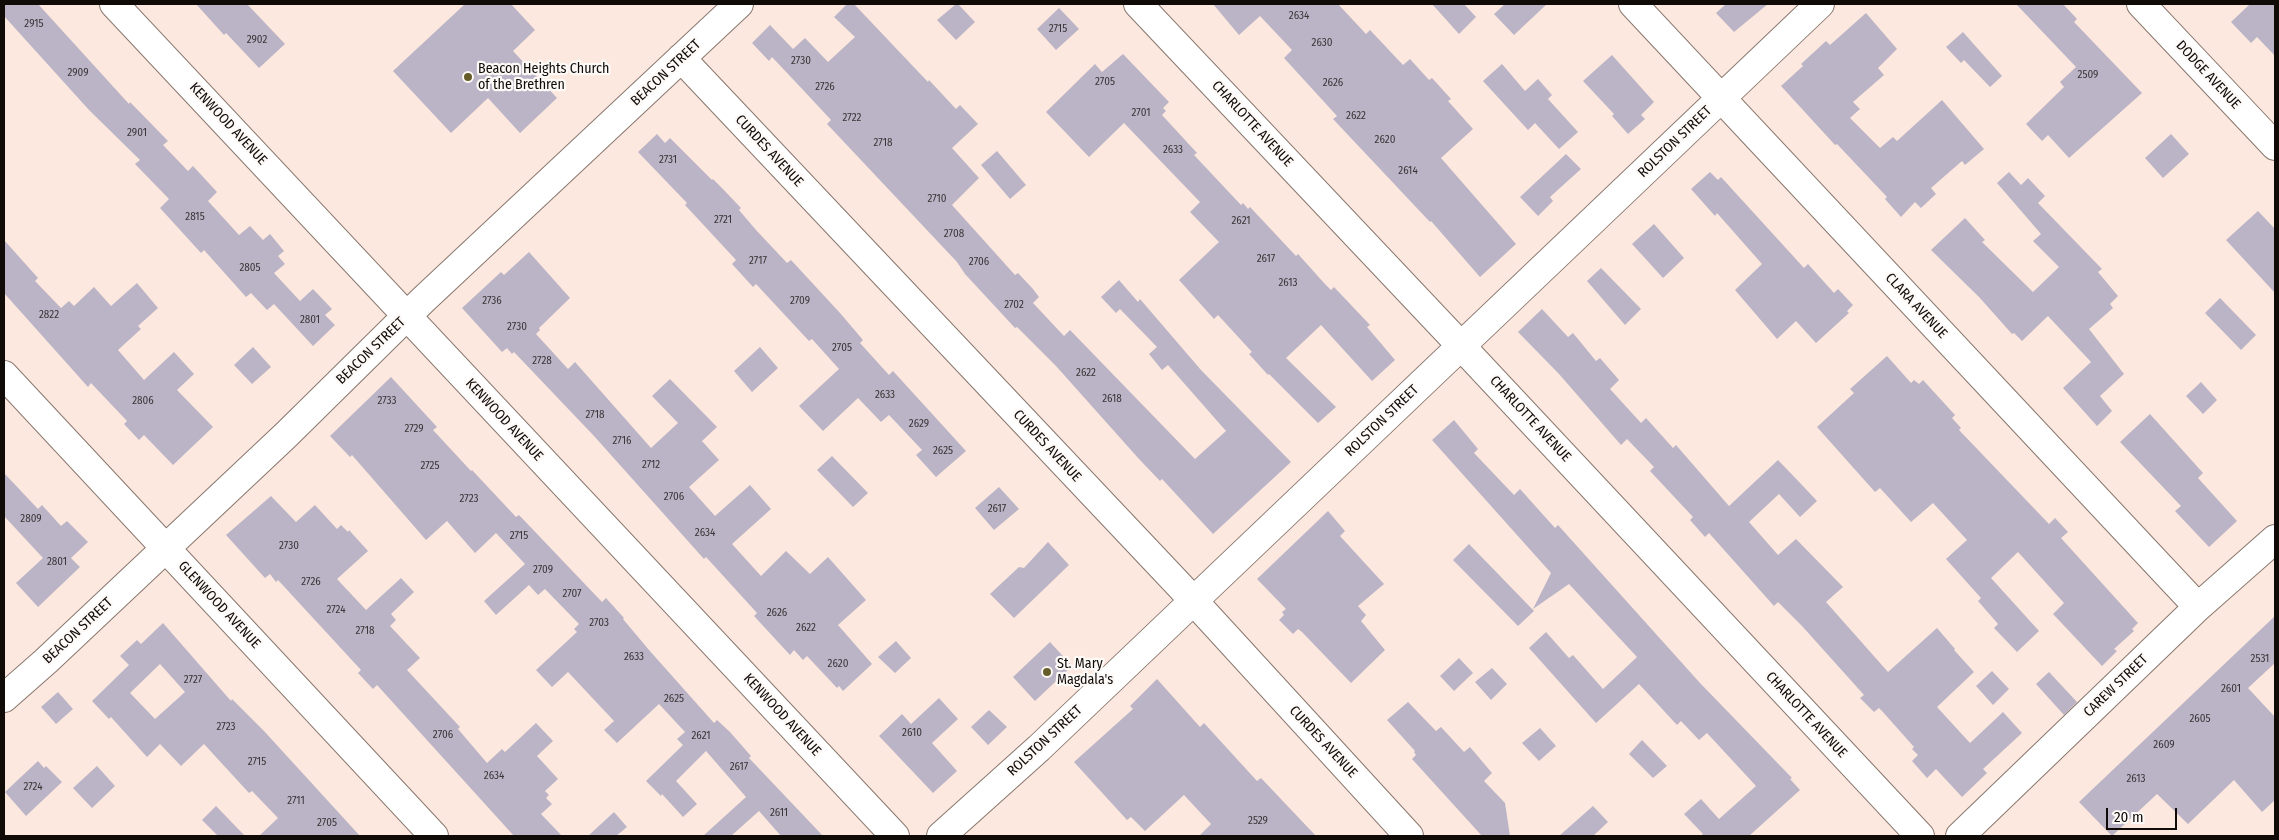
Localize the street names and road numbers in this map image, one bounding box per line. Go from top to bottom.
street label: BEACON STREET [628,36,704,110]
street label: DODGE AVENUE [2172,37,2244,113]
street label: CHARLOTTE AVENUE [1208,78,1296,170]
street label: KENWOOD AVENUE [186,79,270,169]
street label: ROLSTON STREET [1635,103,1715,181]
street label: CURDES AVENUE [732,112,806,190]
street label: CLARA AVENUE [1882,270,1950,342]
street label: BEACON STREET [333,314,409,388]
street label: CHARLOTTE AVENUE [1486,373,1574,465]
street label: KENWOOD AVENUE [462,375,546,465]
street label: ROLSTON STREET [1342,382,1422,460]
street label: CURDES AVENUE [1010,407,1084,485]
street label: GLENWOOD AVENUE [174,558,264,652]
street label: BEACON STREET [40,594,116,668]
street label: CAREW STREET [2080,651,2152,721]
street label: CHARLOTTE AVENUE [1762,669,1850,761]
street label: KENWOOD AVENUE [740,670,824,760]
street label: ROLSTON STREET [1004,702,1086,780]
street label: CURDES AVENUE [1286,703,1360,781]

